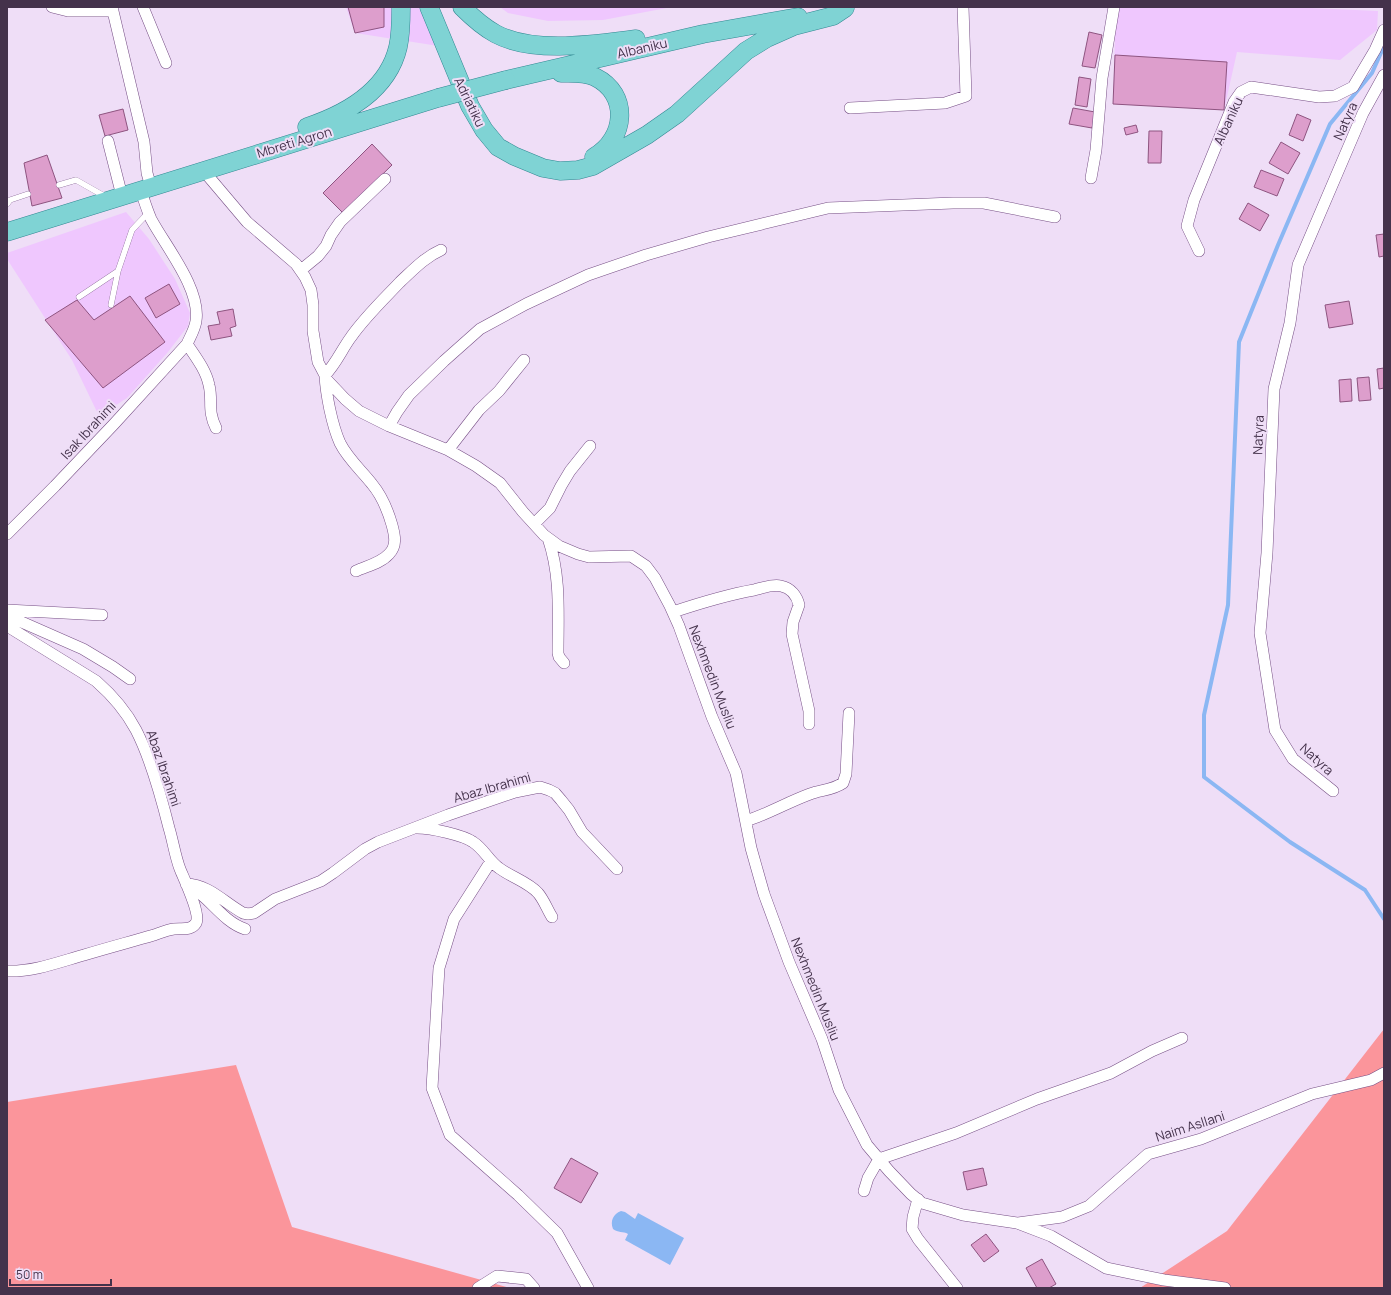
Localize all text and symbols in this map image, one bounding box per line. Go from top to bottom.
street label: Albaniku [615,33,669,63]
street label: Adriatiku [450,74,490,130]
street label: Albaniku [1209,94,1247,148]
street label: Natyra [1329,99,1361,143]
street label: Mbreti Agron [254,122,334,162]
street label: Isak Ibrahimi [56,397,120,463]
street label: Natyra [1248,415,1268,455]
street label: Nexhmedin Musliu [685,623,741,731]
street label: Abaz Ibrahimi [142,727,186,809]
street label: Natyra [1296,739,1338,779]
street label: Abaz Ibrahimi [451,767,533,807]
street label: Nexhmedin Musliu [787,935,845,1043]
street label: Naim Asllani [1153,1106,1227,1146]
scale bar [10,1261,111,1287]
text: 50 m [16,1266,43,1283]

